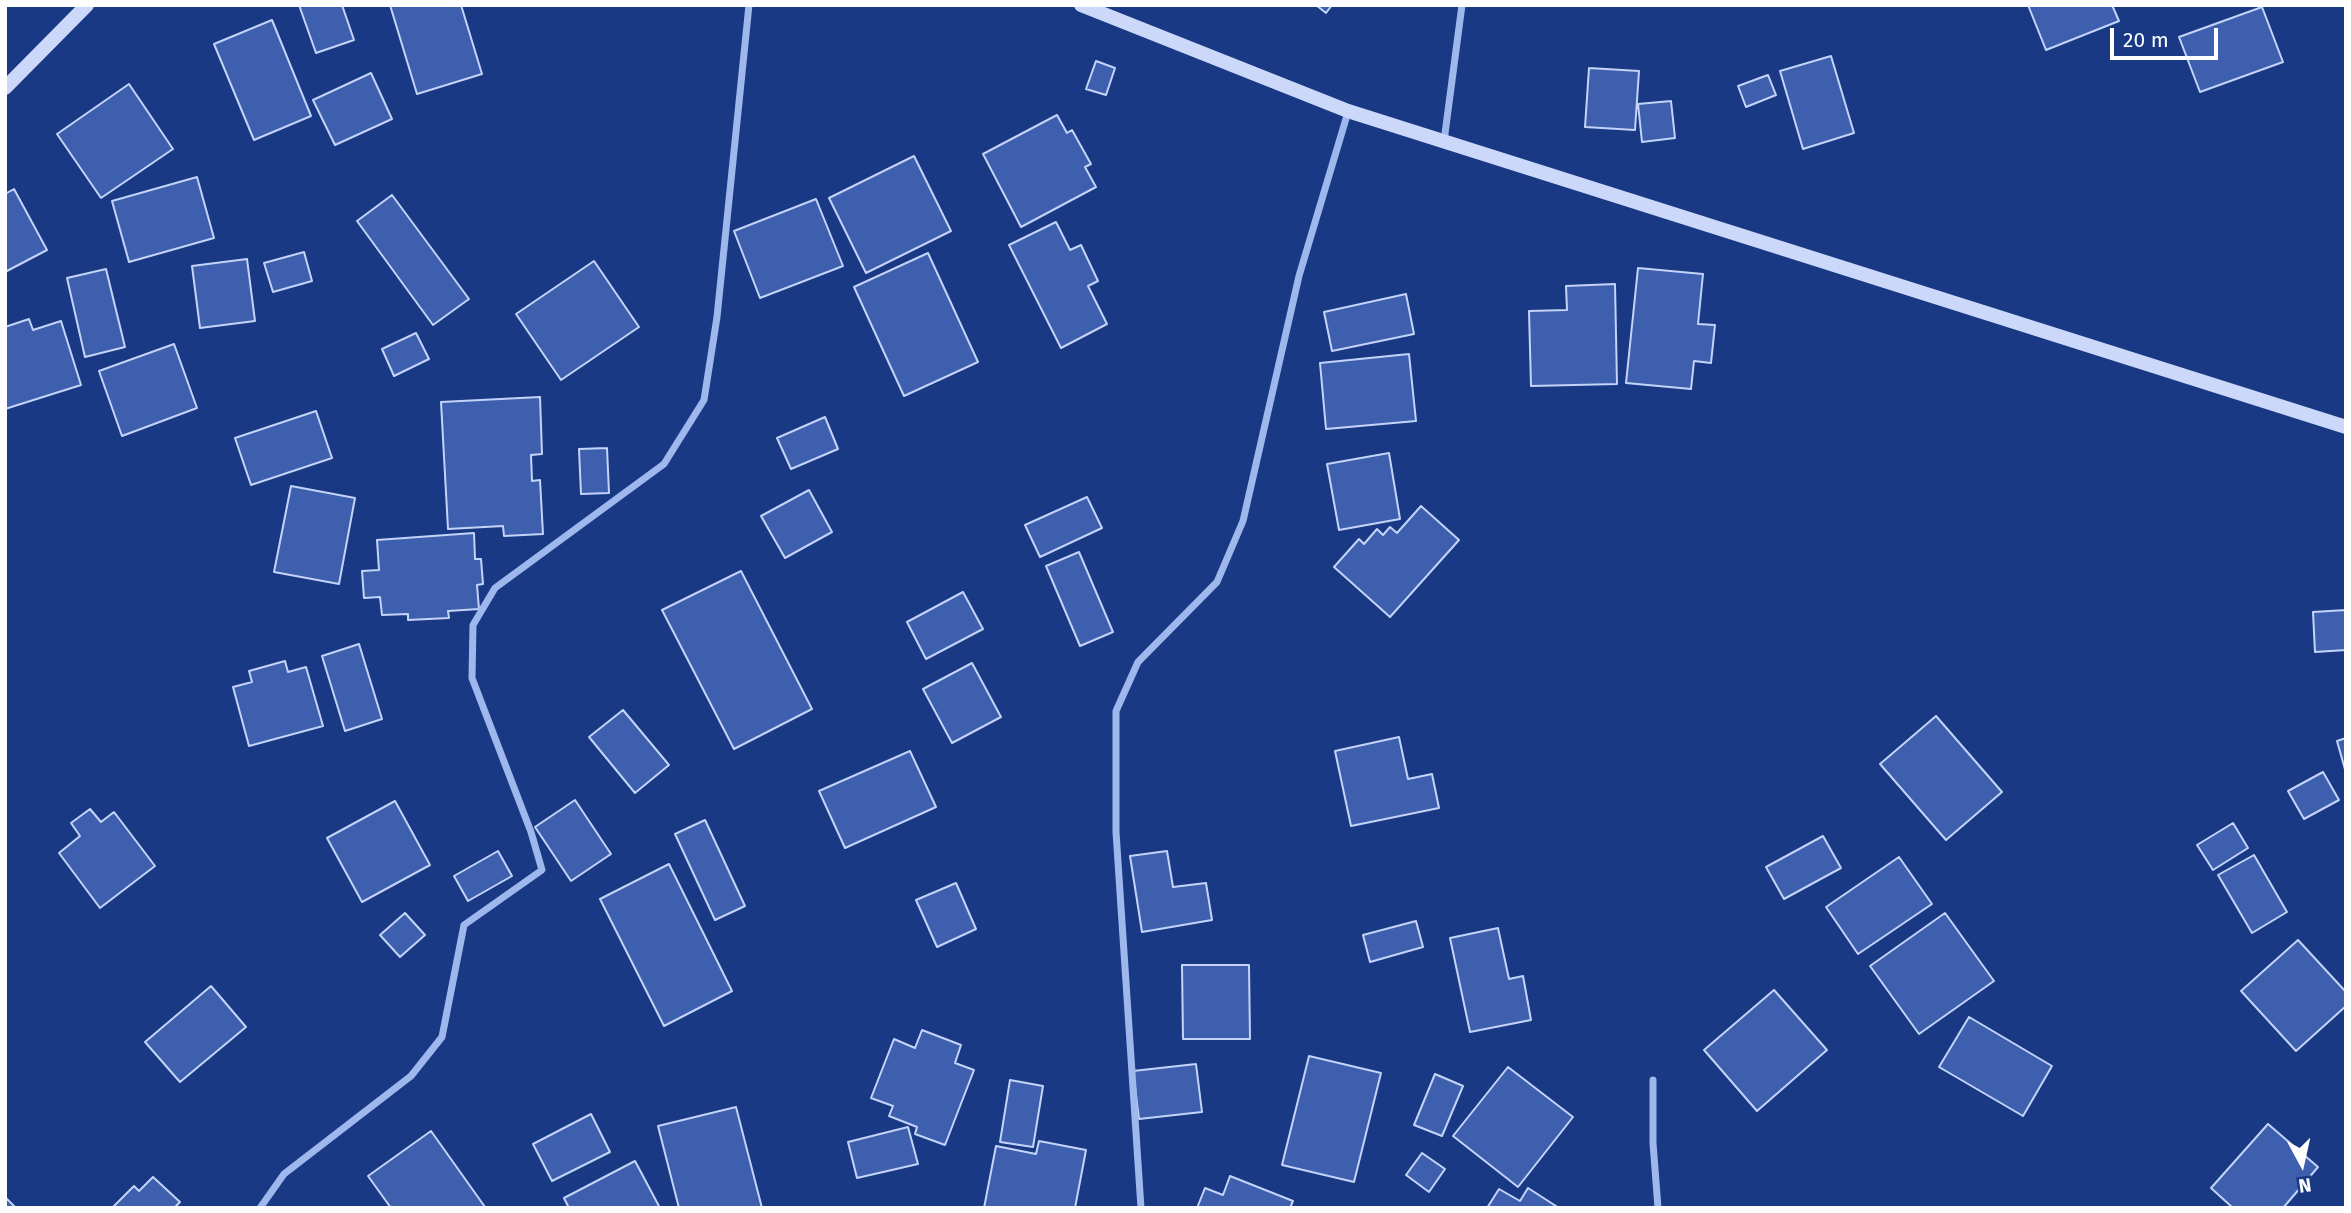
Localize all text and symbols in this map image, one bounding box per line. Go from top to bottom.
scale bar [2113,14,2222,58]
text: 20 m [2123,27,2169,53]
north arrow [2267,1129,2337,1199]
text: N [2297,1173,2313,1198]

